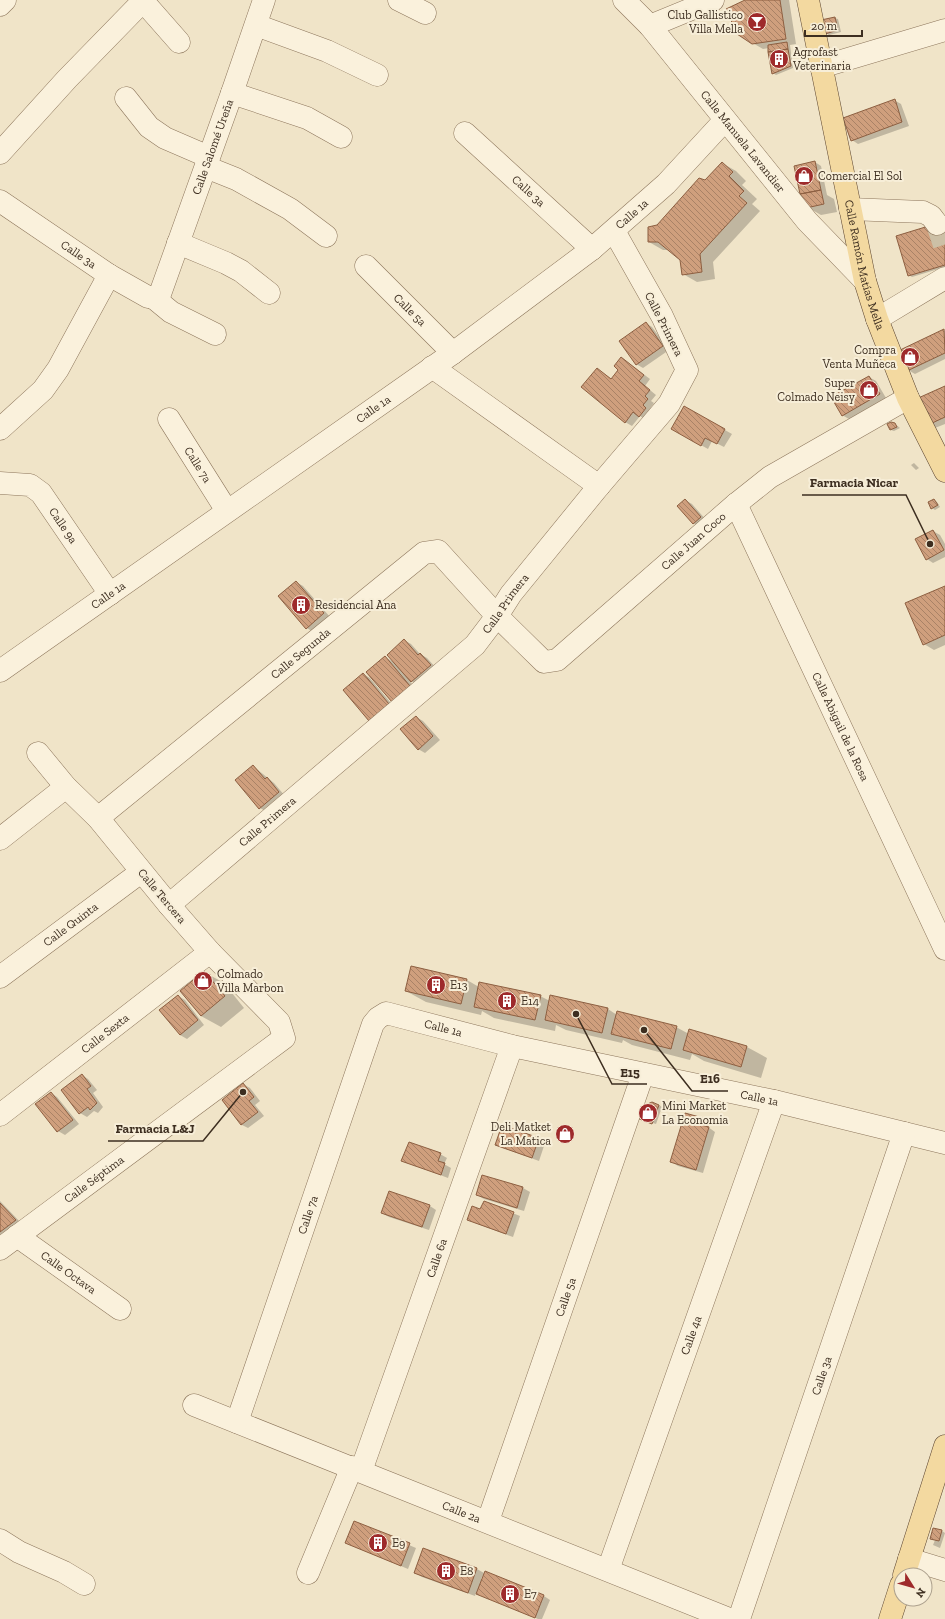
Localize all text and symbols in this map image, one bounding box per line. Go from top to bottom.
place label: Club Gallistico Villa Mella [668,8,743,36]
bar icon: Club Gallistico Villa Mella [746,11,768,33]
scale bar [805,12,862,38]
text: 20 m [811,19,838,33]
place label: Agrofast Veterinaria [792,45,851,73]
building icon: Agrofast Veterinaria [768,48,790,70]
street label: Calle Manuela Lavandier [698,88,788,195]
street label: Calle Salomé Ureña [189,97,236,197]
shop icon: Comercial El Sol [793,165,815,187]
place label: Comercial El Sol [818,169,902,183]
street label: Calle 3a [509,172,548,210]
street label: Calle 1a [613,196,651,232]
street label: Calle Ramón Matías Mella [842,199,888,332]
street label: Calle 3a [58,237,99,272]
street label: Calle Primera [642,289,686,359]
street label: Calle 5a [391,291,429,329]
place label: Compra Venta Muñeca [822,343,896,371]
shop icon: Compra Venta Muñeca [899,346,921,368]
place label: Super Colmado Neisy [777,376,856,404]
shop icon: Super Colmado Neisy [858,379,880,401]
street label: Calle 1a [353,392,393,426]
street label: Calle 7a [181,444,214,485]
callout: Farmacia Nicar [802,470,906,495]
text: Farmacia Nicar [810,475,899,490]
street label: Calle 9a [46,505,81,546]
street label: Calle Juan Coco [658,509,729,573]
street label: Calle Primera [479,571,532,636]
street label: Calle 1a [88,578,128,612]
building icon: Residencial Ana [290,594,312,616]
place label: Residencial Ana [315,598,397,612]
street label: Calle Segunda [268,625,333,682]
street label: Calle Abigail de la Rosa [809,670,872,783]
street label: Calle Primera [236,793,299,850]
street label: Calle Tercera [135,866,189,926]
street label: Calle Quinta [41,899,101,949]
place label: Colmado Villa Marbon [216,967,284,995]
shop icon: Colmado Villa Marbon [192,970,214,992]
building icon: E13 [425,974,447,996]
place label: E13 [450,978,468,992]
building icon: E14 [496,990,518,1012]
place label: E14 [521,994,540,1008]
street label: Calle Sexta [78,1010,132,1056]
street label: Calle 1a [423,1016,464,1040]
callout: E15 [612,1059,647,1084]
text: E15 [620,1065,640,1080]
callout: E16 [692,1066,728,1091]
text: E16 [700,1071,720,1086]
street label: Calle 1a [739,1087,780,1109]
place label: Mini Market La Economia [662,1099,729,1127]
shop icon: Mini Market La Economia [637,1102,659,1124]
callout: Farmacia L&J [108,1116,203,1141]
place label: Deli Matket La Matica [491,1120,552,1148]
text: Farmacia L&J [115,1121,195,1136]
shop icon: Deli Matket La Matica [554,1123,576,1145]
street label: Calle Séptima [61,1152,127,1206]
street label: Calle 7a [295,1193,321,1236]
street label: Calle 6a [423,1236,450,1279]
street label: Calle Octava [38,1248,99,1297]
street label: Calle 5a [552,1276,579,1318]
street label: Calle 4a [678,1314,705,1357]
street label: Calle 3a [809,1354,835,1397]
street label: Calle 2a [440,1498,483,1526]
building icon: E9 [367,1532,389,1554]
place label: E9 [392,1536,405,1550]
building icon: E8 [435,1560,457,1582]
place label: E8 [460,1564,474,1578]
north arrow [893,1567,933,1607]
building icon: E7 [499,1583,521,1605]
text: N [912,1585,928,1600]
place label: E7 [524,1587,537,1601]

